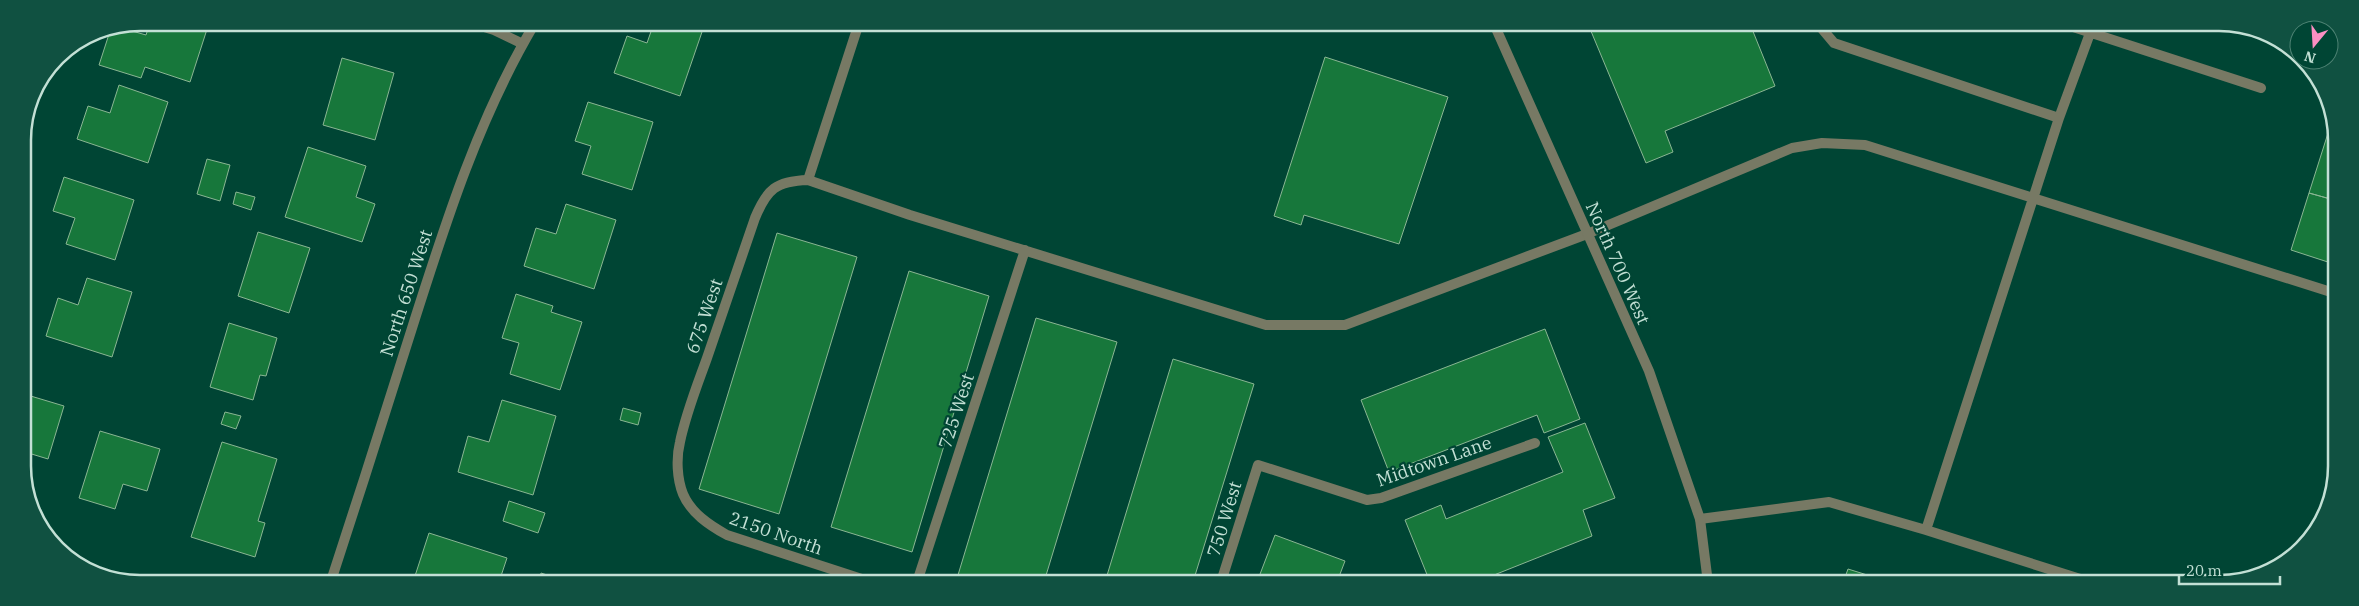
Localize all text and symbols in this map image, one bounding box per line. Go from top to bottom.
north arrow [2289,20,2339,70]
text: N [2302,47,2318,68]
street label: North 700 West [1581,198,1655,328]
street label: North 650 West [375,227,437,359]
street label: 675 West [680,275,728,357]
street label: 725 West [933,370,979,452]
street label: Midtown Lane [1374,431,1494,491]
street label: 750 West [1202,478,1246,560]
street label: 2150 North [726,506,826,560]
scale bar [2179,554,2280,586]
text: 20 m [2186,561,2222,580]

